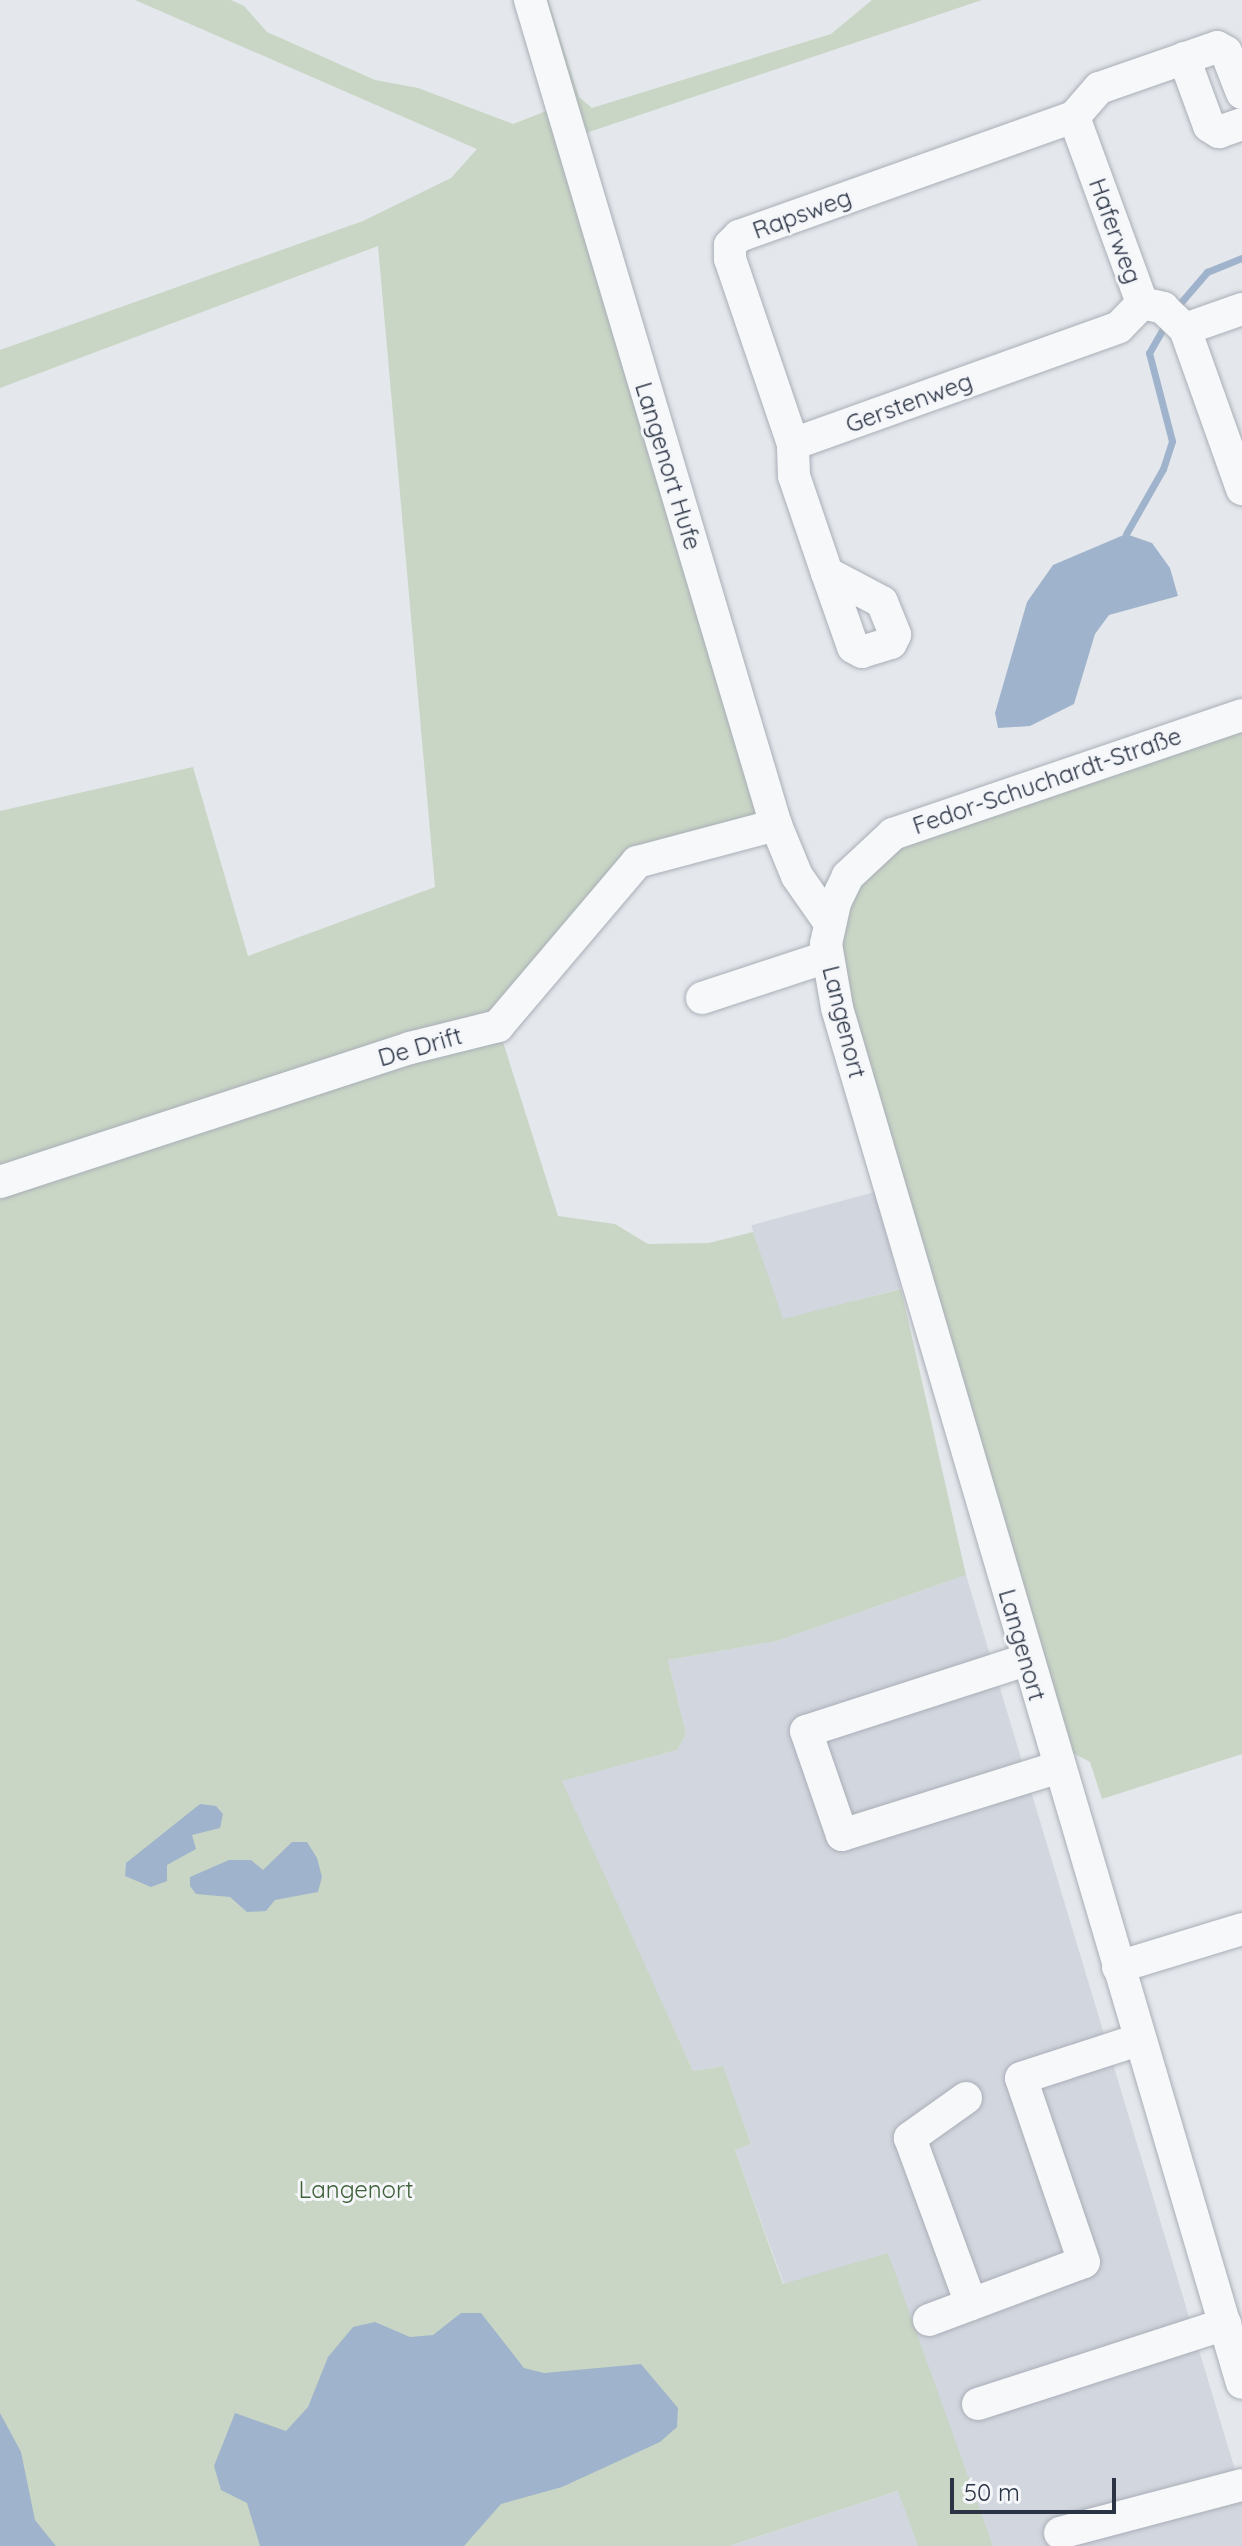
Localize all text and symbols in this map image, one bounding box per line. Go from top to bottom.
street label: Haferweg [1083,174,1147,288]
street label: Rapsweg [749,183,855,245]
street label: Gerstenweg [842,367,976,439]
street label: Langenort Hufe [629,379,707,553]
street label: Fedor-Schuchardt-Straße [909,721,1185,841]
street label: Langenort [816,963,872,1081]
street label: De Drift [375,1021,465,1073]
street label: Langenort [992,1586,1052,1704]
park label: Langenort [299,2176,413,2204]
scale bar [954,2462,1120,2512]
text: 50 m [964,2477,1020,2507]

